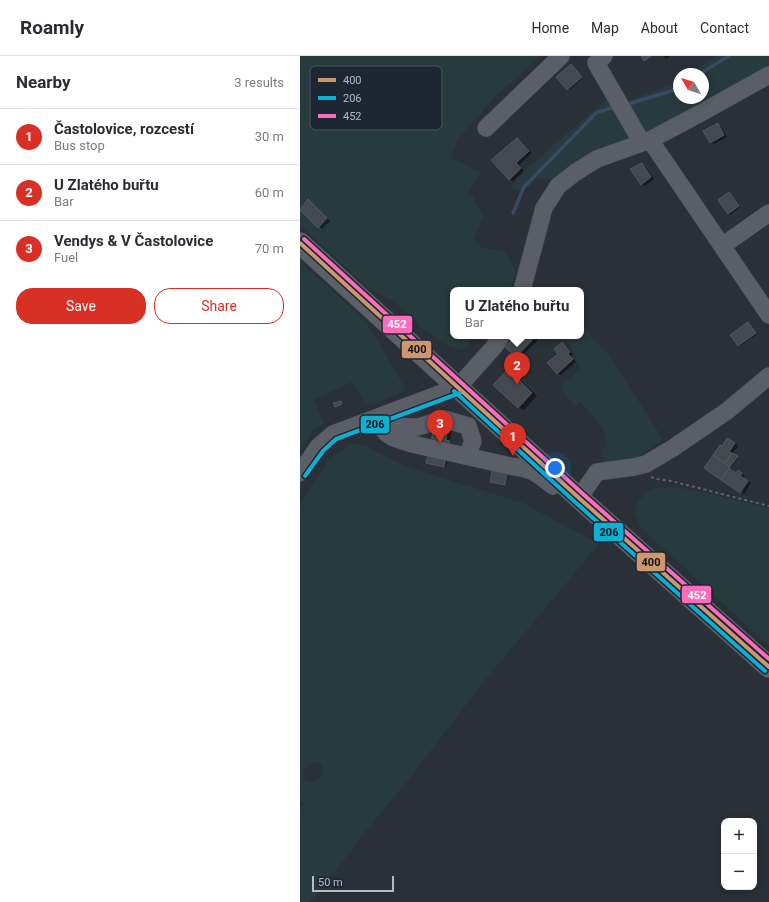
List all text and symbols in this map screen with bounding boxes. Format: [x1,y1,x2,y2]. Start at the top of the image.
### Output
text: Roamly [20,16,84,39]
text: Home [531,20,569,36]
text: Map [591,20,619,36]
text: About [641,20,678,36]
text: Contact [700,20,749,36]
legend [310,66,442,130]
north arrow [673,68,709,104]
text: Nearby [16,72,71,92]
text: 400 [343,74,362,87]
text: 3 results [234,75,284,90]
text: 206 [343,92,362,105]
text: 452 [343,110,362,123]
text: Častolovice, rozcestí [54,120,194,138]
text: 1 [25,129,33,144]
text: 30 m [255,129,284,144]
text: Bus stop [54,138,105,153]
text: U Zlatého buřtu [54,176,159,194]
text: 2 [25,185,33,200]
text: 60 m [255,185,284,200]
text: Bar [54,194,74,209]
text: Vendys & V Častolovice [54,232,213,250]
text: 3 [25,241,33,256]
text: 70 m [255,241,284,256]
text: Fuel [54,250,78,265]
popup [450,287,584,339]
button: Save [16,288,146,324]
button: Share [154,288,284,324]
text: U Zlatého buřtu [465,297,569,315]
line badge: 452 [382,315,413,334]
text: Bar [465,315,484,330]
text: 452 [388,318,406,331]
line badge: 400 [401,340,432,359]
text: 400 [408,343,426,356]
pin: 2 [504,352,530,385]
pin: 3 [427,410,453,443]
line badge: 206 [360,415,390,434]
text: 206 [366,418,384,431]
pin: 1 [500,423,526,456]
your location [545,458,565,478]
line badge: 206 [593,522,624,542]
text: 206 [600,526,618,539]
line badge: 400 [636,552,666,572]
text: 400 [642,556,660,569]
line badge: 452 [681,585,712,604]
text: 452 [688,589,706,602]
map controls [721,818,757,890]
button: + [721,818,757,854]
button: − [721,854,757,890]
scale bar [312,874,394,893]
text: 50 m [318,876,343,889]

